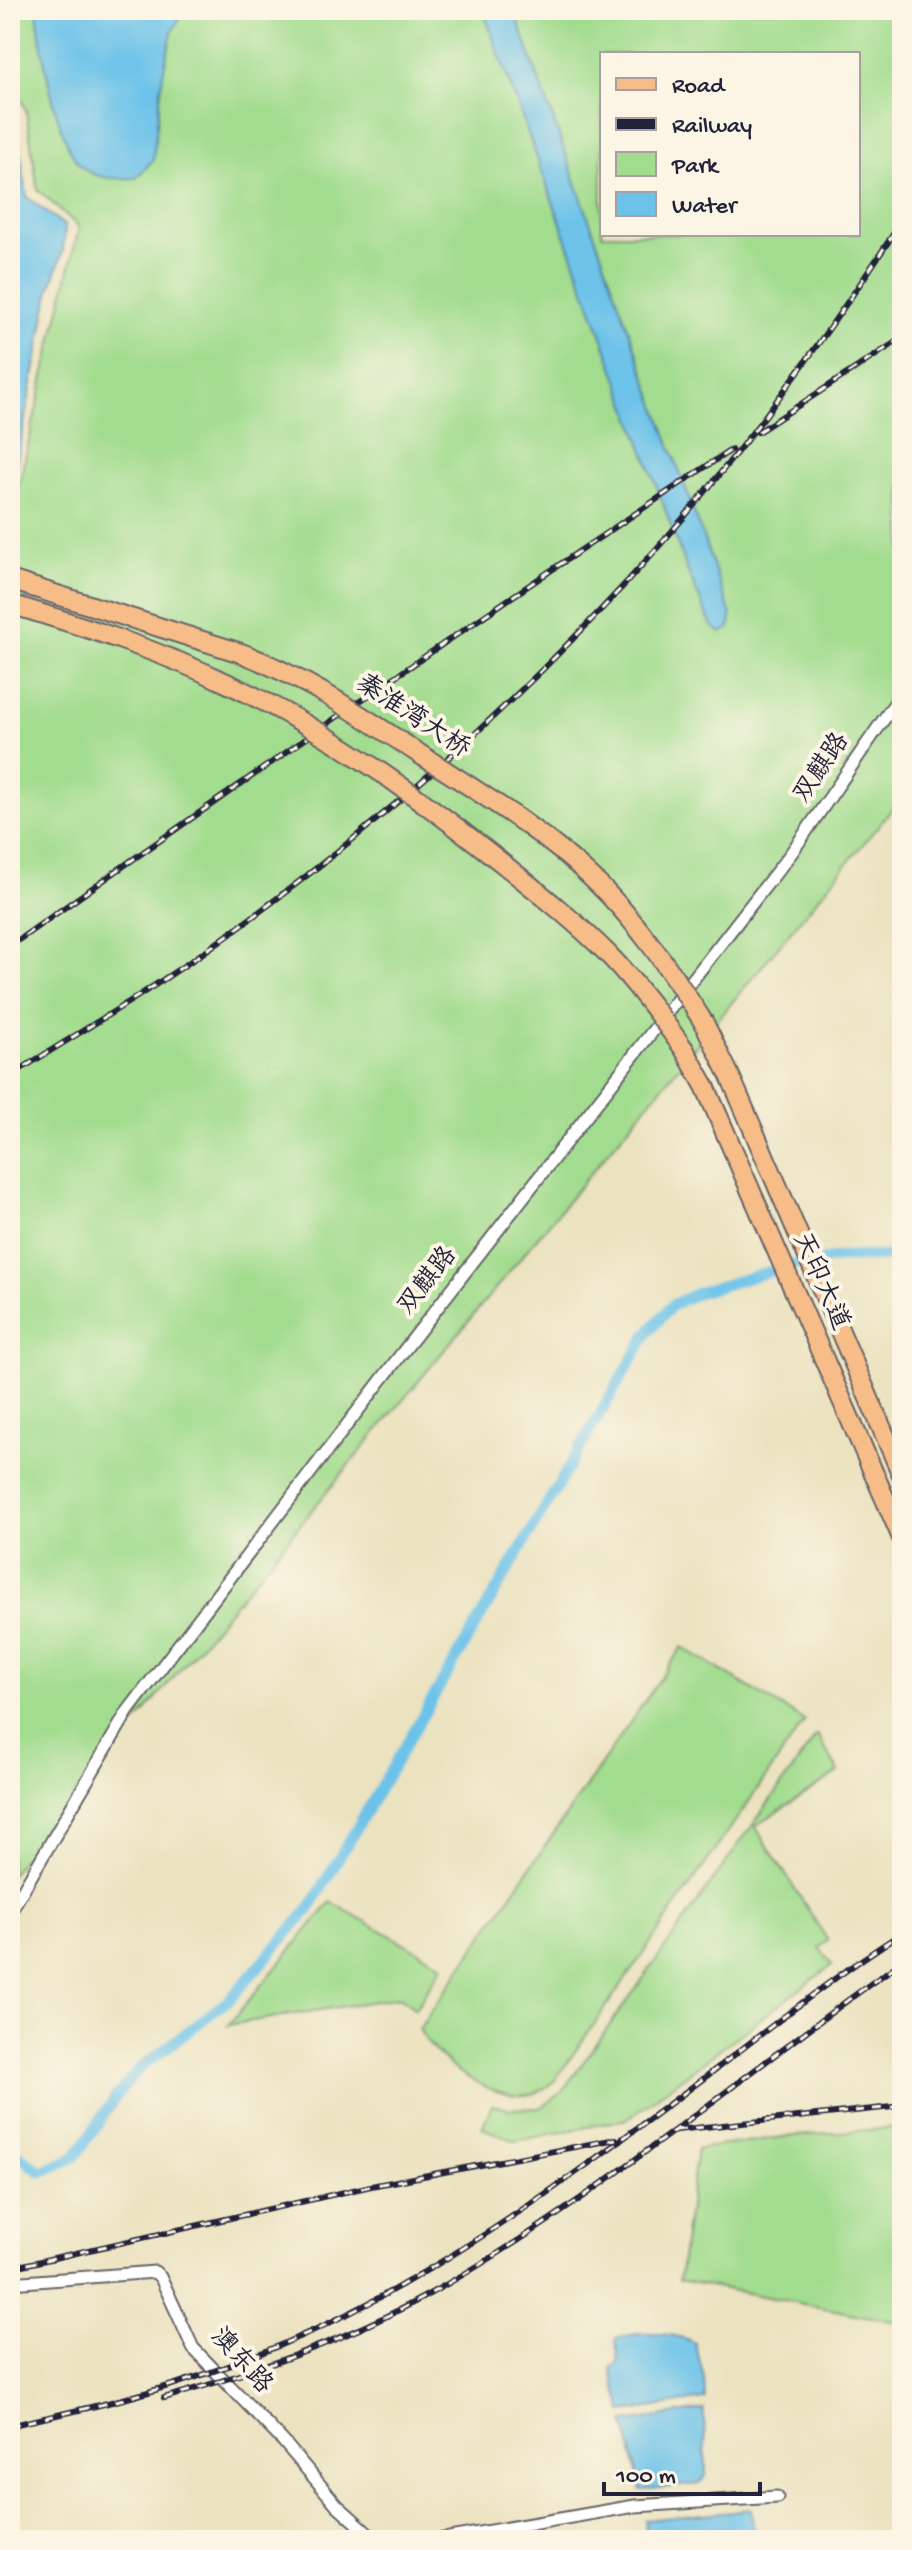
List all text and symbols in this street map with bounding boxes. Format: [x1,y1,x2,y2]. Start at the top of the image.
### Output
legend [600,52,860,236]
text: Road [672,73,726,102]
text: Railway [672,113,752,142]
text: Park [671,153,720,182]
text: Water [672,193,739,222]
street label: 秦淮湾大桥 [349,668,476,766]
street label: 双麒路 [787,727,858,810]
street label: 天印大道 [784,1227,856,1336]
street label: 双麒路 [391,1240,465,1322]
street label: 澳东路 [202,2321,279,2401]
scale bar [604,2446,760,2496]
text: 100 m [615,2463,676,2492]

